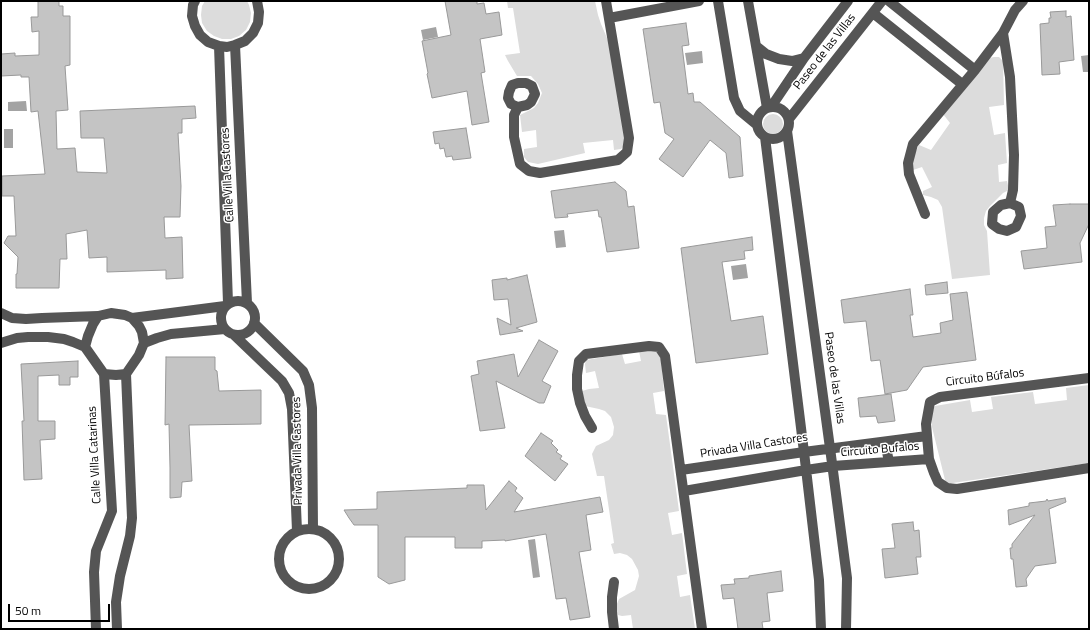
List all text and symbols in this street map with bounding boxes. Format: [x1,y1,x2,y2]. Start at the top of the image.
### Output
street label: Paseo de las Villas [791,11,859,93]
street label: Calle Villa Castores [218,127,238,223]
street label: Paseo de las Villas [820,331,848,425]
street label: Circuito Búfalos [945,366,1025,390]
street label: Privada Villa Castores [290,397,306,505]
street label: Calle Villa Catarinas [85,406,105,504]
street label: Privada Villa Castores [699,430,809,462]
street label: Circuito Bufalos [840,439,920,461]
scale bar [10,596,112,622]
text: 50 m [15,601,41,620]

